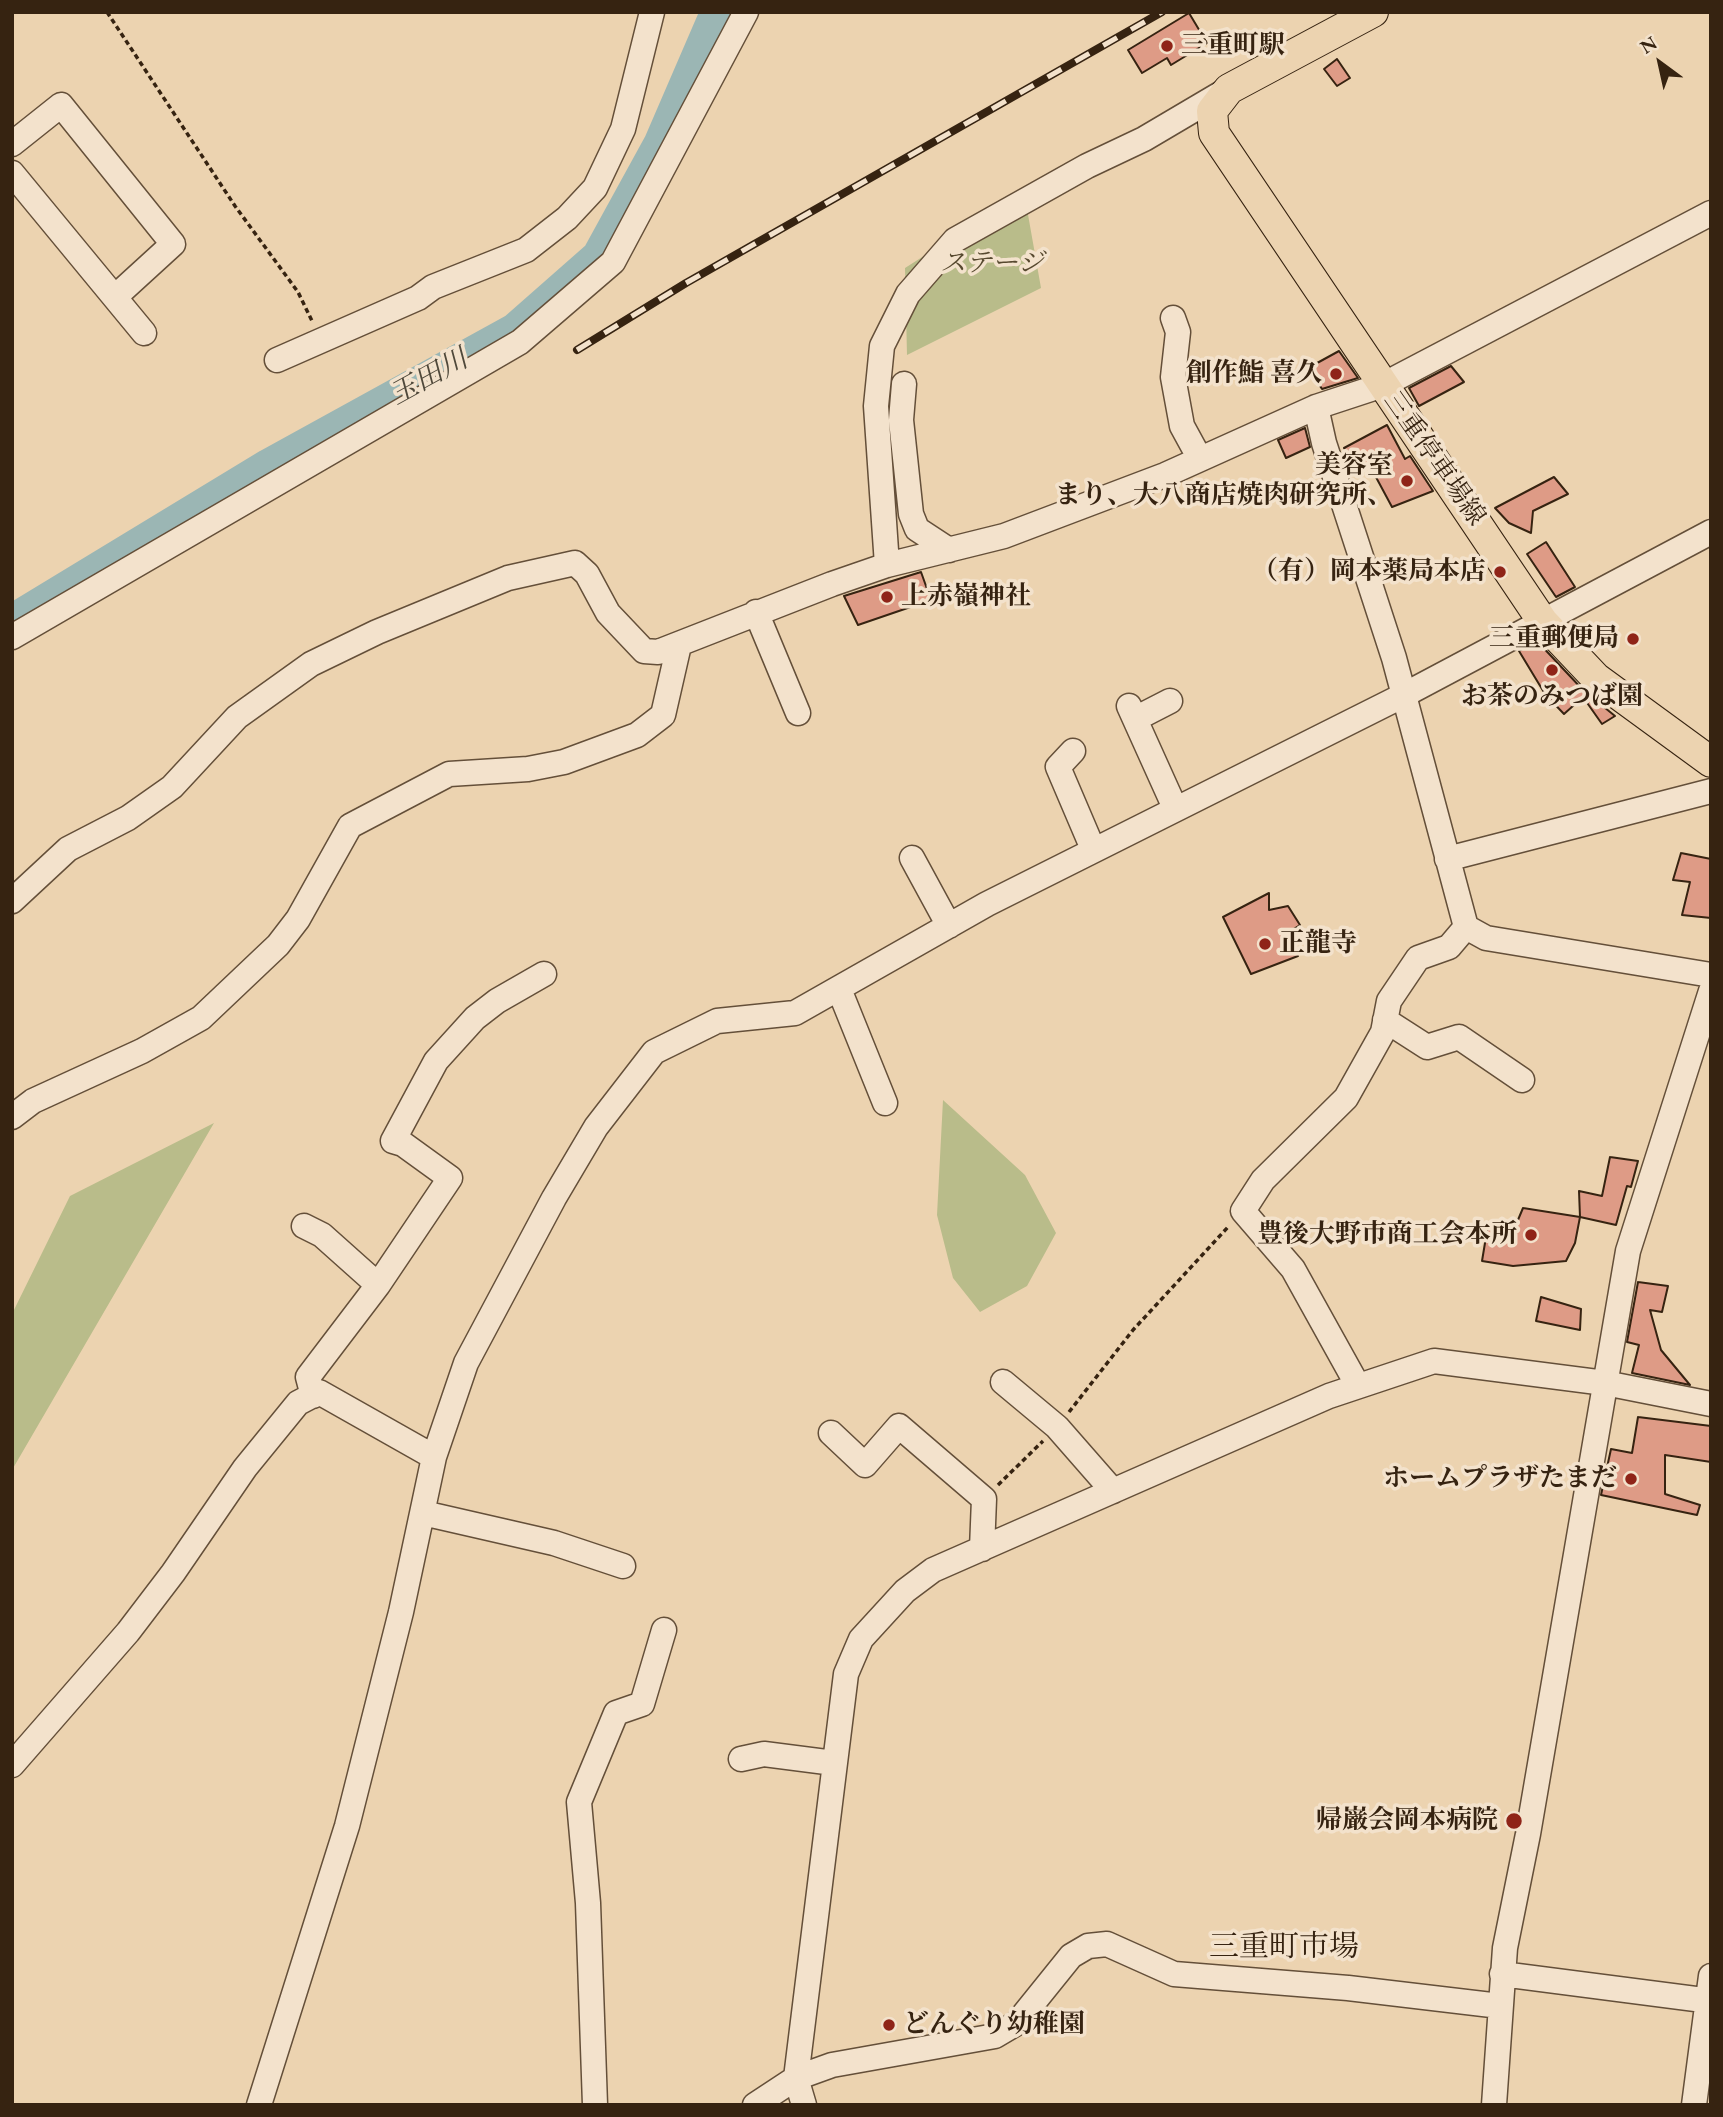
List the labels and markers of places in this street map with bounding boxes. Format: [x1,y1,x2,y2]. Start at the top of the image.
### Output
place label: 三重町駅 [1181,30,1285,62]
marker: 三重町駅 [1159,38,1175,54]
place label: 創作鮨 喜久 [1186,358,1322,390]
marker: 創作鮨 喜久 [1328,366,1344,382]
place label: 美容室 まり、大八商店焼肉研究所、 [1055,450,1393,512]
marker: 美容室 まり、大八商店焼肉研究所、 [1399,473,1415,489]
place label: （有）岡本薬局本店 [1252,556,1486,588]
marker: （有）岡本薬局本店 [1492,564,1508,580]
place label: 上赤嶺神社 [901,581,1031,613]
marker: 上赤嶺神社 [879,589,895,605]
place label: 三重郵便局 [1489,623,1619,655]
marker: 三重郵便局 [1625,631,1641,647]
marker: お茶のみつば園 [1544,662,1560,678]
place label: お茶のみつば園 [1461,681,1643,713]
place label: 正龍寺 [1279,928,1357,960]
marker: 正龍寺 [1257,936,1273,952]
place label: 豊後大野市商工会本所 [1257,1219,1517,1251]
marker: 豊後大野市商工会本所 [1523,1227,1539,1243]
place label: ホームプラザたまだ [1383,1463,1617,1495]
marker: ホームプラザたまだ [1623,1471,1639,1487]
place label: 帰巌会岡本病院 [1316,1805,1498,1837]
marker: 帰巌会岡本病院 [1504,1811,1524,1831]
place label: どんぐり幼稚園 [903,2009,1085,2041]
marker: どんぐり幼稚園 [881,2017,897,2033]

